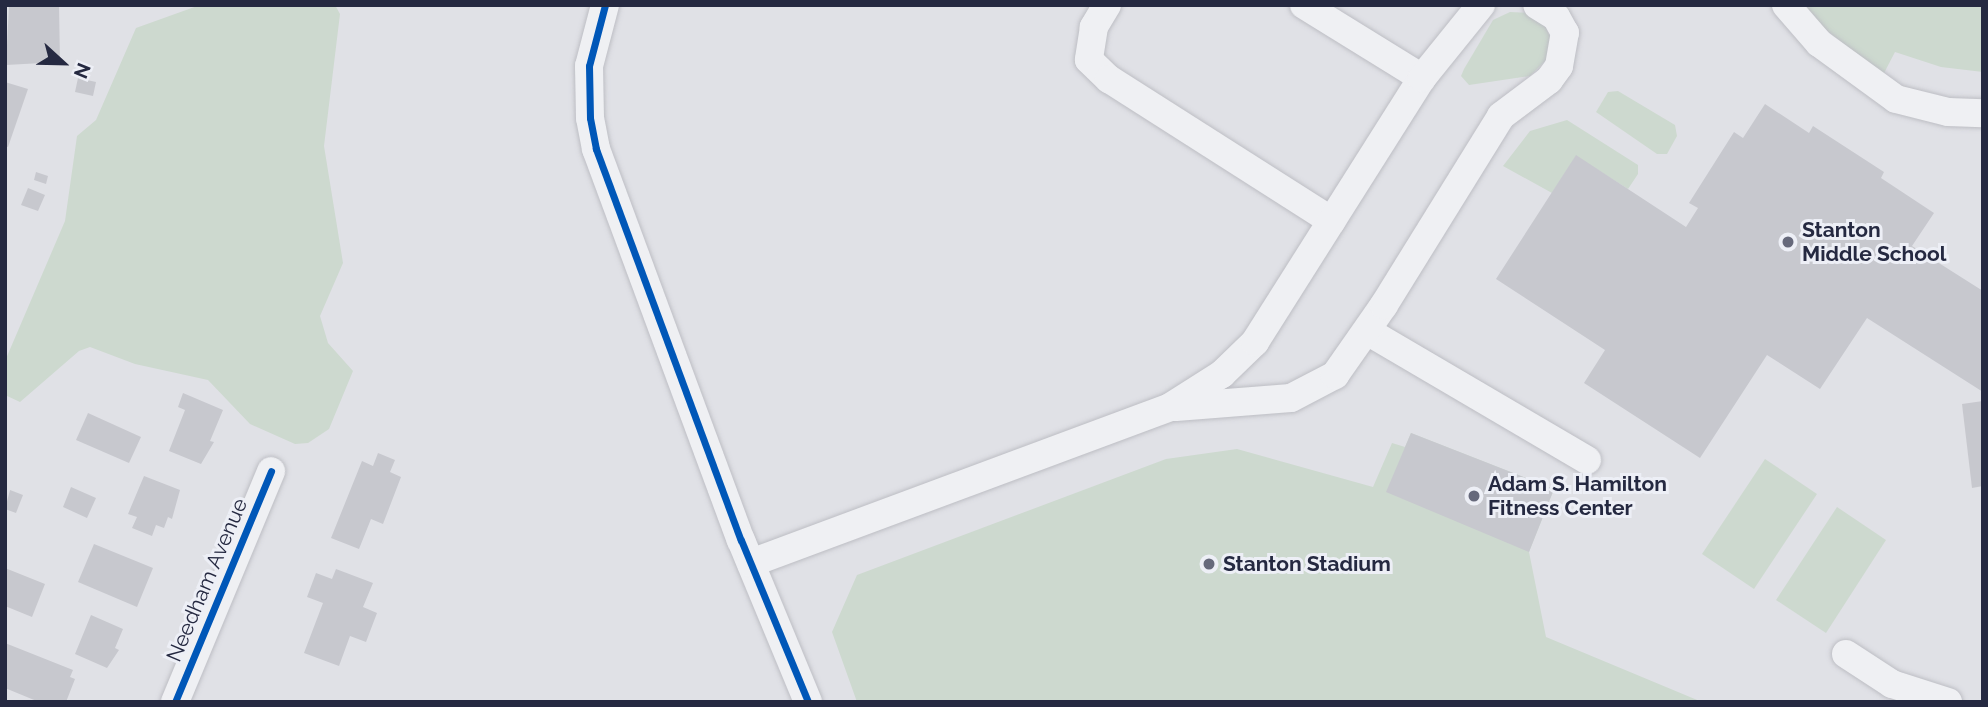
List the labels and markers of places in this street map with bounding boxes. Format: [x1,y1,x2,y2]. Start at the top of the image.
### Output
place label: Stanton Middle School [1802,217,1946,267]
marker: Stanton Middle School [1780,234,1796,250]
place label: Adam S. Hamilton Fitness Center [1488,471,1667,521]
marker: Adam S. Hamilton Fitness Center [1466,488,1482,504]
place label: Stanton Stadium [1223,551,1391,577]
marker: Stanton Stadium [1201,556,1217,572]

